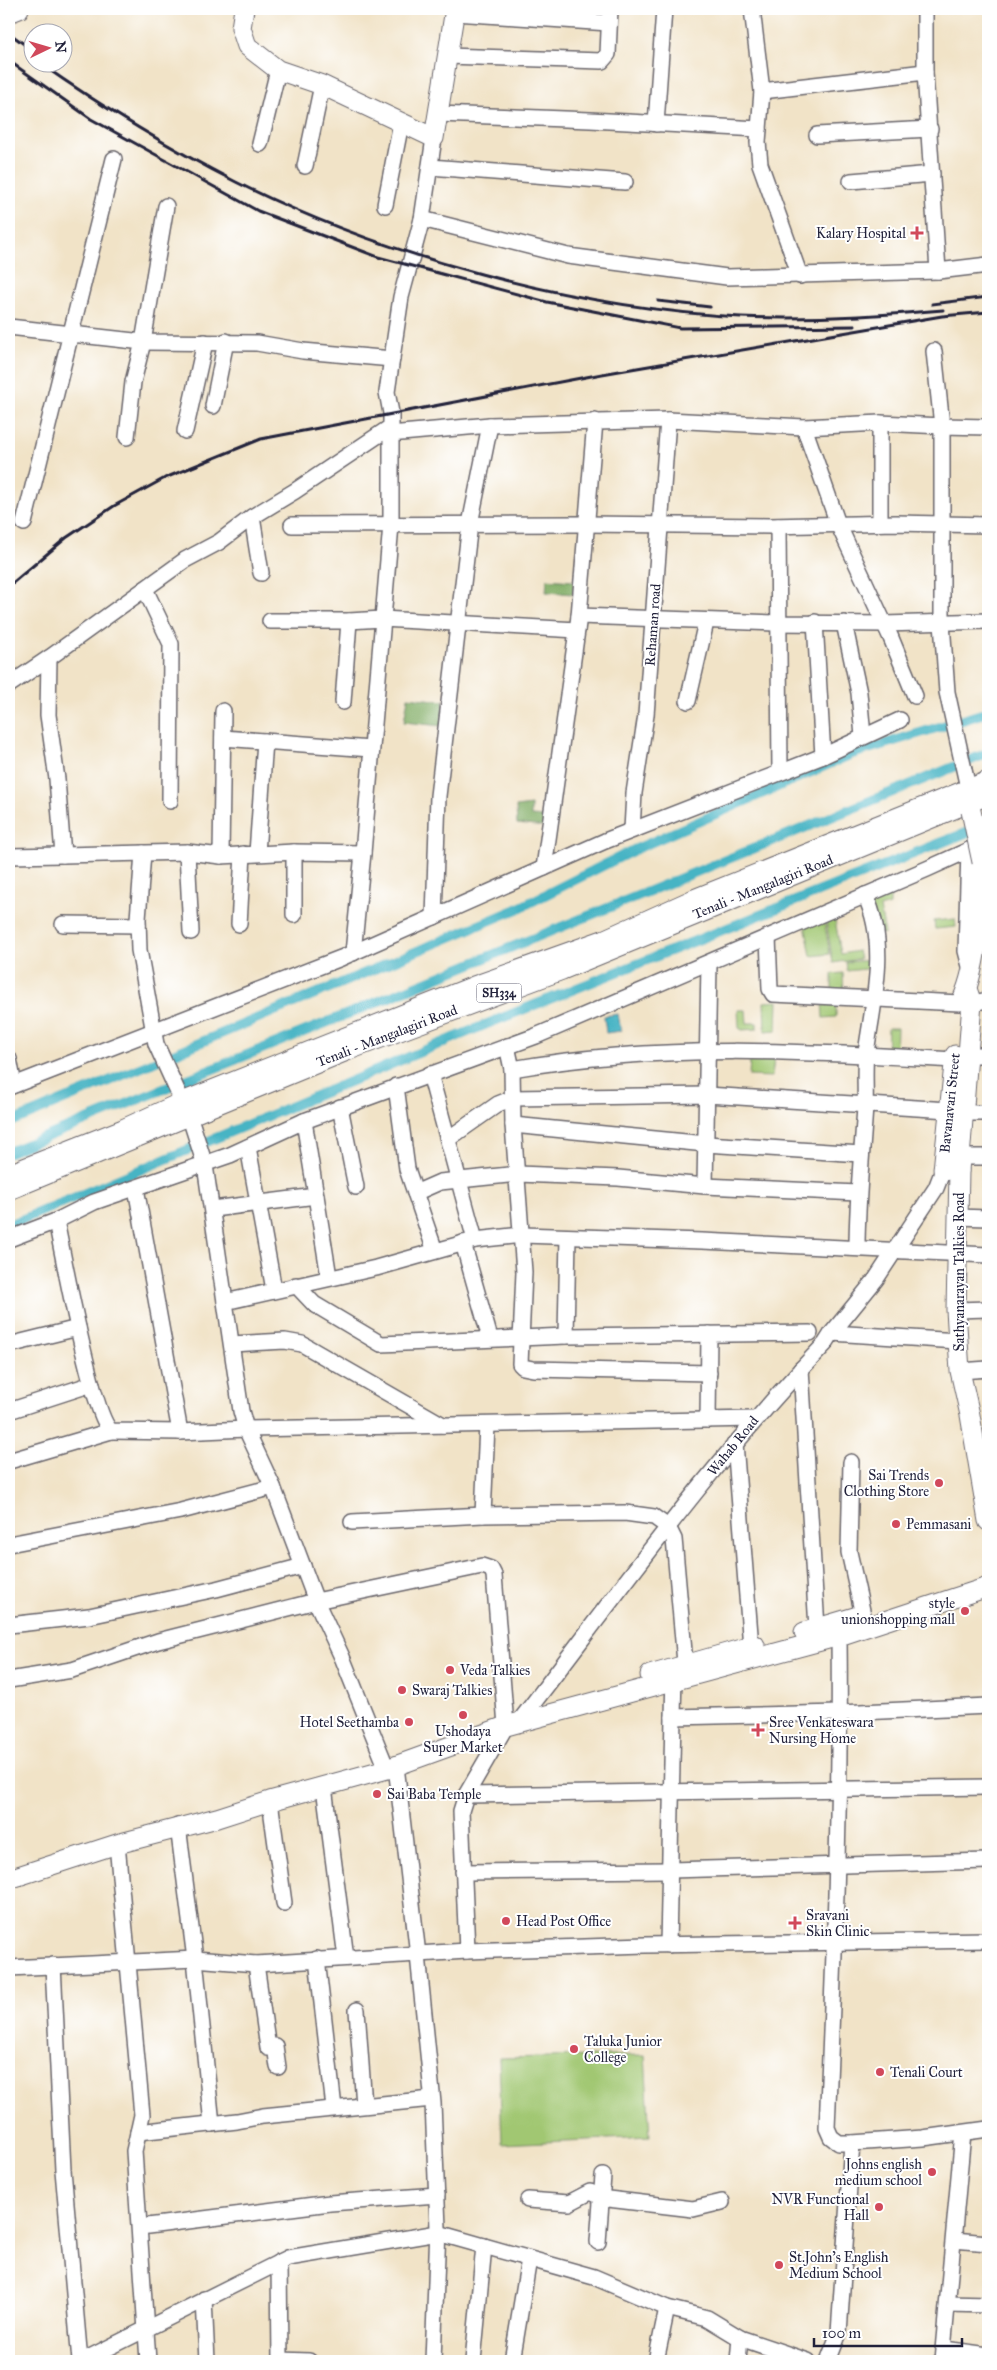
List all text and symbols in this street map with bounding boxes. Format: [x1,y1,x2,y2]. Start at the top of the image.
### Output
north arrow [22,22,72,72]
text: N [51,40,69,54]
place label: Kalary Hospital [816,225,906,242]
marker: Kalary Hospital [910,226,924,240]
street label: Rehaman road [642,583,664,667]
street label: Tenali - Mangalagiri Road [690,851,836,923]
road number: SH334 [476,984,522,1002]
street label: Tenali - Mangalagiri Road [314,1001,460,1071]
street label: Bavanavari Street [936,1052,964,1154]
street label: Sathyanarayan Talkies Road [951,1193,968,1351]
street label: Wahab Road [704,1413,762,1479]
place label: Sai Trends Clothing Store [844,1467,929,1500]
marker: Sai Trends Clothing Store [933,1477,945,1489]
place label: Pemmasani [906,1516,972,1533]
marker: Pemmasani [890,1518,902,1530]
place label: style unionshopping mall [841,1595,955,1628]
marker: style unionshopping mall [959,1605,971,1617]
place label: Veda Talkies [459,1662,530,1679]
marker: Veda Talkies [444,1664,456,1676]
place label: Swaraj Talkies [412,1682,492,1699]
marker: Swaraj Talkies [396,1684,408,1696]
marker: Ushodaya Super Market [457,1709,469,1721]
place label: Hotel Seethamba [300,1714,399,1731]
place label: Sree Venkateswara Nursing Home [769,1714,874,1747]
marker: Hotel Seethamba [403,1716,415,1728]
place label: Ushodaya Super Market [423,1723,503,1756]
marker: Sree Venkateswara Nursing Home [751,1723,765,1737]
place label: Sai Baba Temple [387,1786,481,1803]
marker: Sai Baba Temple [371,1788,383,1800]
place label: Sravani Skin Clinic [806,1907,870,1940]
place label: Head Post Office [516,1913,611,1930]
marker: Head Post Office [500,1915,512,1927]
marker: Sravani Skin Clinic [788,1916,802,1930]
place label: Taluka Junior College [584,2033,663,2066]
marker: Taluka Junior College [568,2043,580,2055]
place label: Tenali Court [890,2064,963,2081]
marker: Tenali Court [874,2066,886,2078]
place label: Johns english medium school [835,2156,922,2189]
marker: Johns english medium school [926,2166,938,2178]
place label: NVR Functional Hall [771,2191,869,2224]
marker: NVR Functional Hall [873,2201,885,2213]
place label: St.John's English Medium School [789,2249,889,2282]
marker: St.John's English Medium School [773,2259,785,2271]
scale bar [814,2315,962,2347]
text: 100 m [822,2324,862,2342]

